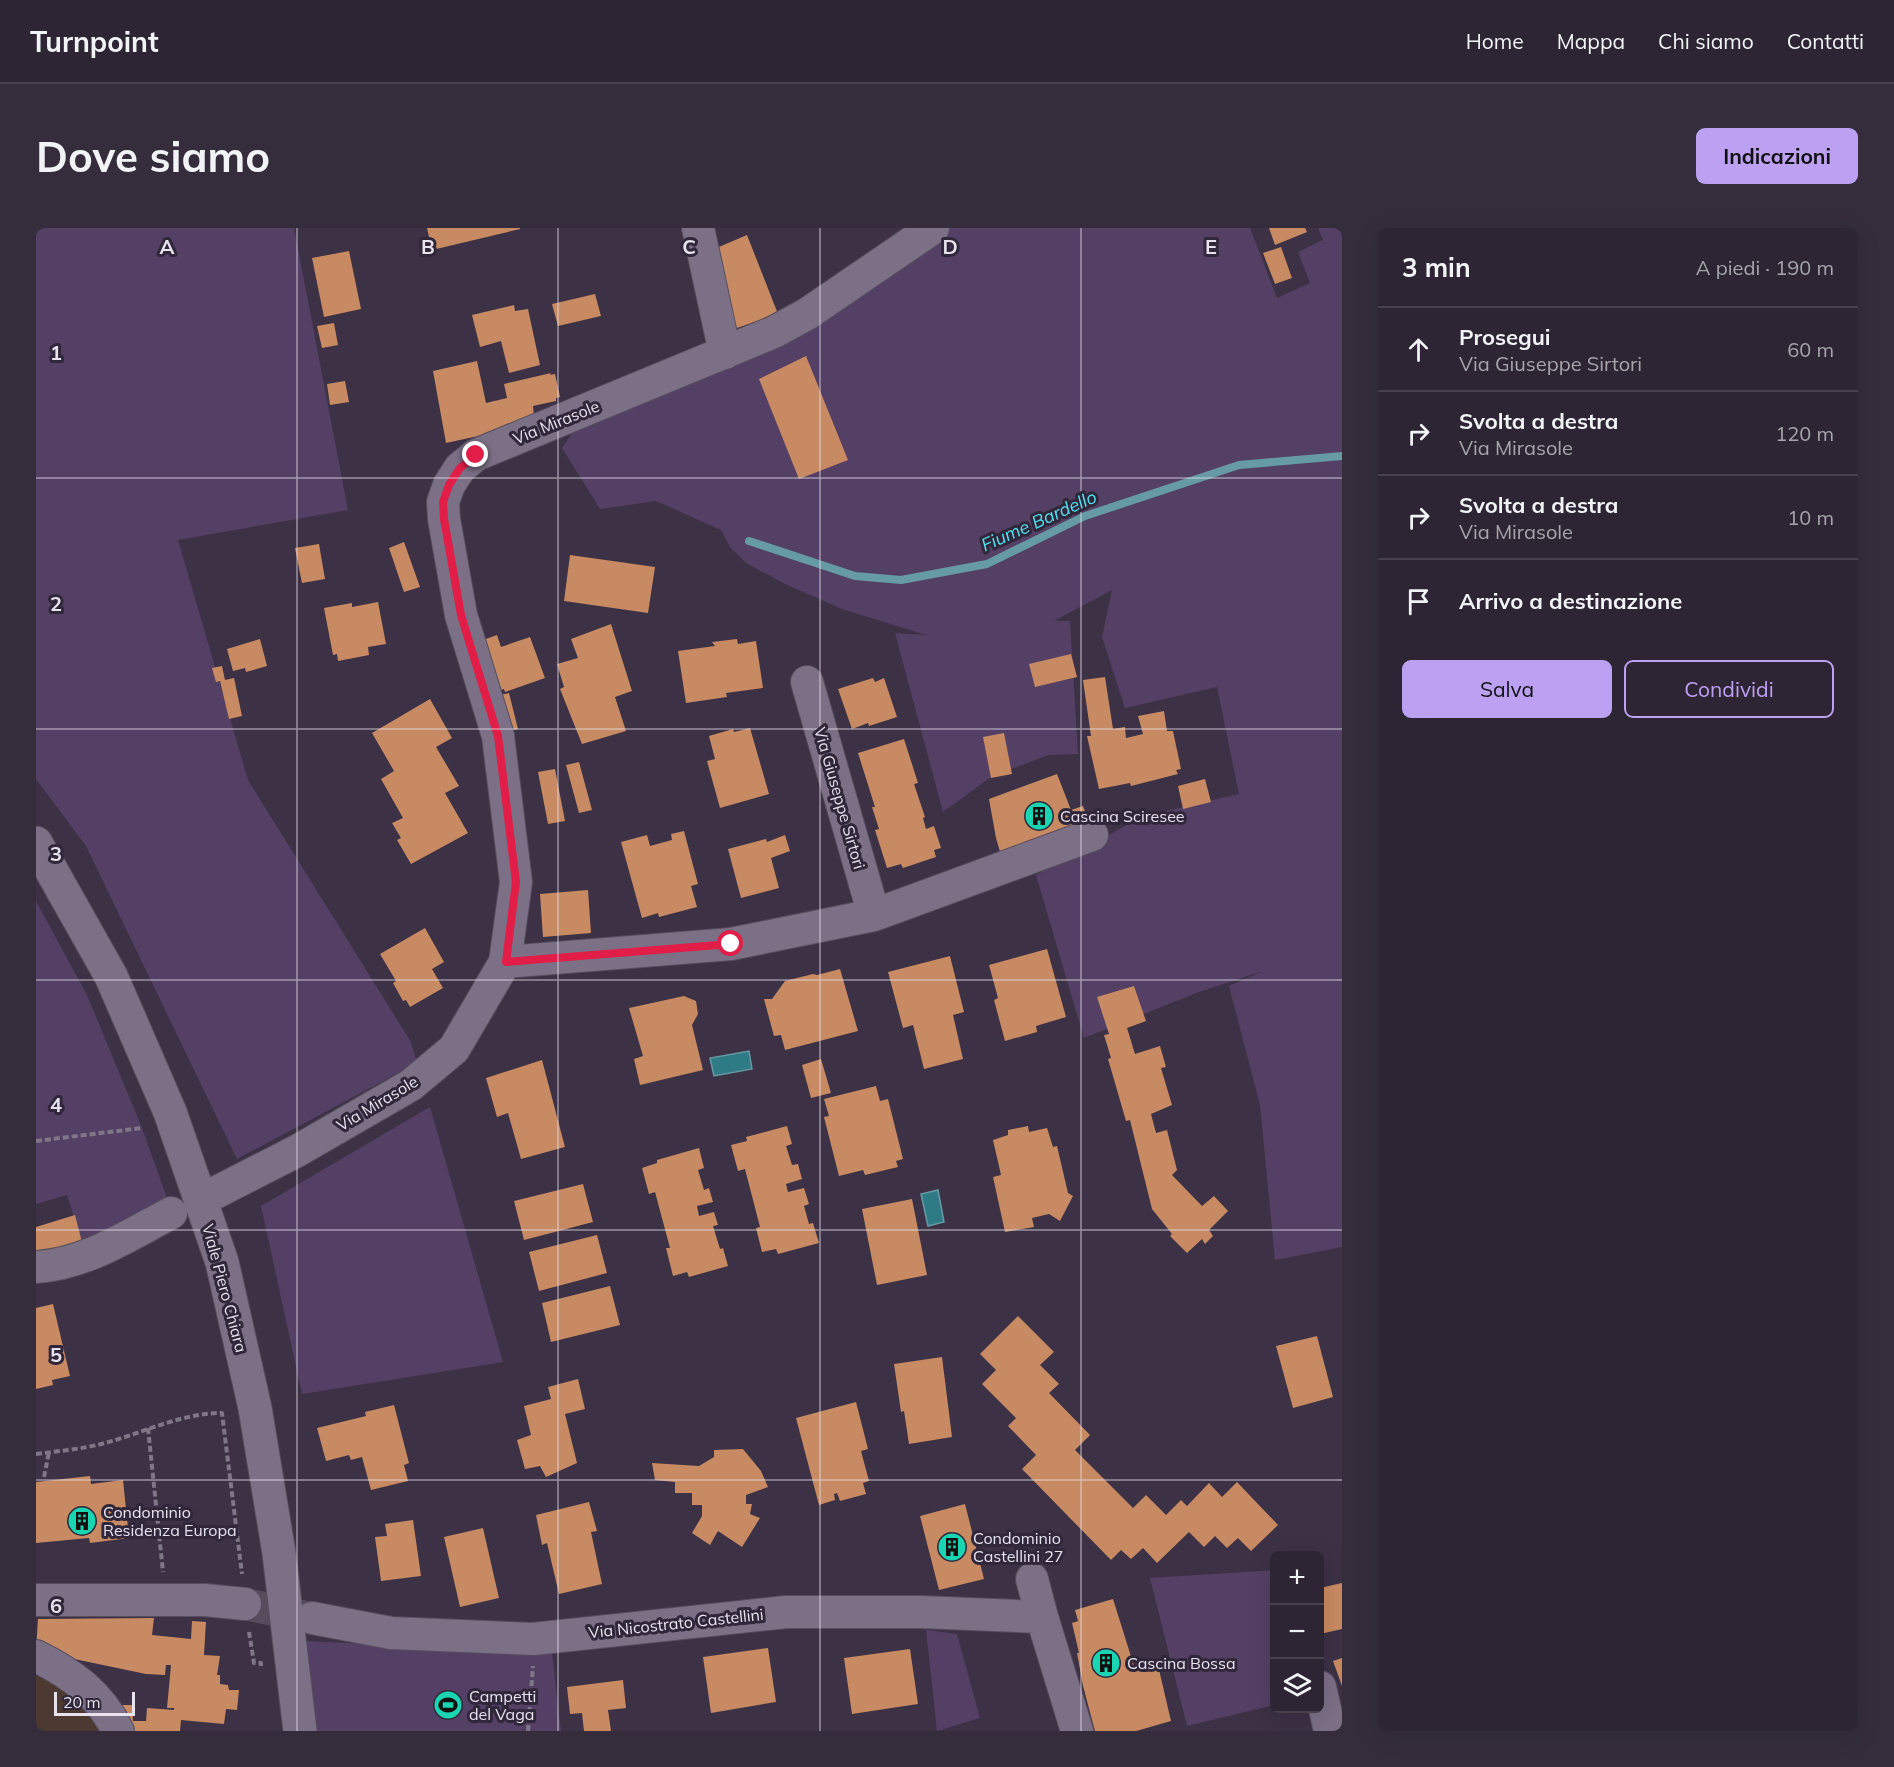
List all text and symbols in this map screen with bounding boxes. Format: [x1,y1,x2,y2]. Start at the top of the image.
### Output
text: Turnpoint [30,24,159,59]
text: Home [1466,28,1524,54]
text: Mappa [1557,28,1625,54]
text: Chi siamo [1658,28,1754,54]
text: Contatti [1787,28,1864,54]
button: Indicazioni [1696,128,1858,184]
text: Dove siamo [36,130,270,183]
text: A [160,234,175,259]
text: B [421,234,435,259]
text: C [682,234,696,259]
text: D [942,234,958,259]
text: E [1205,234,1217,259]
text: 3 min [1402,251,1471,284]
text: A piedi · 190 m [1696,255,1834,280]
text: Prosegui [1459,323,1551,351]
icon: ahead [1402,333,1435,366]
text: 60 m [1787,337,1834,362]
text: 1 [50,340,62,365]
text: Via Giuseppe Sirtori [1459,351,1642,376]
street label: Via Mirasole [510,396,602,448]
text: Svolta a destra [1459,407,1618,435]
icon: right [1402,417,1435,450]
text: 120 m [1775,421,1834,446]
text: Via Mirasole [1459,435,1573,460]
route end [462,441,488,467]
water label: Fiume Bardello [977,485,1100,556]
text: Svolta a destra [1459,491,1618,519]
icon: right [1402,501,1435,534]
text: 10 m [1787,505,1834,530]
text: Via Mirasole [1459,519,1573,544]
icon: arrive [1402,585,1435,618]
text: Arrivo a destinazione [1459,587,1682,615]
text: 2 [50,591,62,616]
button: Salva [1402,660,1612,718]
button: Condividi [1624,660,1834,718]
street label: Via Giuseppe Sirtori [810,725,870,871]
building icon: Cascina Sciresee [1023,800,1055,832]
place label: Cascina Sciresee [1060,806,1185,826]
text: 3 [50,841,62,866]
route start [717,930,743,956]
street label: Via Mirasole [333,1071,421,1135]
text: 4 [50,1092,62,1117]
street label: Viale Piero Chiara [198,1222,252,1354]
text: 5 [50,1342,62,1367]
place label: Condominio Residenza Europa [103,1502,237,1540]
building icon: Condominio Residenza Europa [66,1505,98,1537]
place label: Condominio Castellini 27 [973,1528,1063,1566]
building icon: Condominio Castellini 27 [936,1531,968,1563]
map controls [1270,1551,1324,1713]
button: + [1270,1551,1324,1605]
text: 6 [50,1593,62,1618]
street label: Via Nicostrato Castellini [587,1604,765,1642]
button: − [1270,1605,1324,1659]
building icon: Cascina Bossa [1090,1647,1122,1679]
place label: Cascina Bossa [1127,1653,1236,1673]
button: layers [1270,1659,1324,1713]
place label: Campetti del Vaga [469,1686,536,1724]
scale bar [54,1689,135,1716]
sports icon: Campetti del Vaga [432,1689,464,1721]
text: 20 m [63,1692,100,1712]

